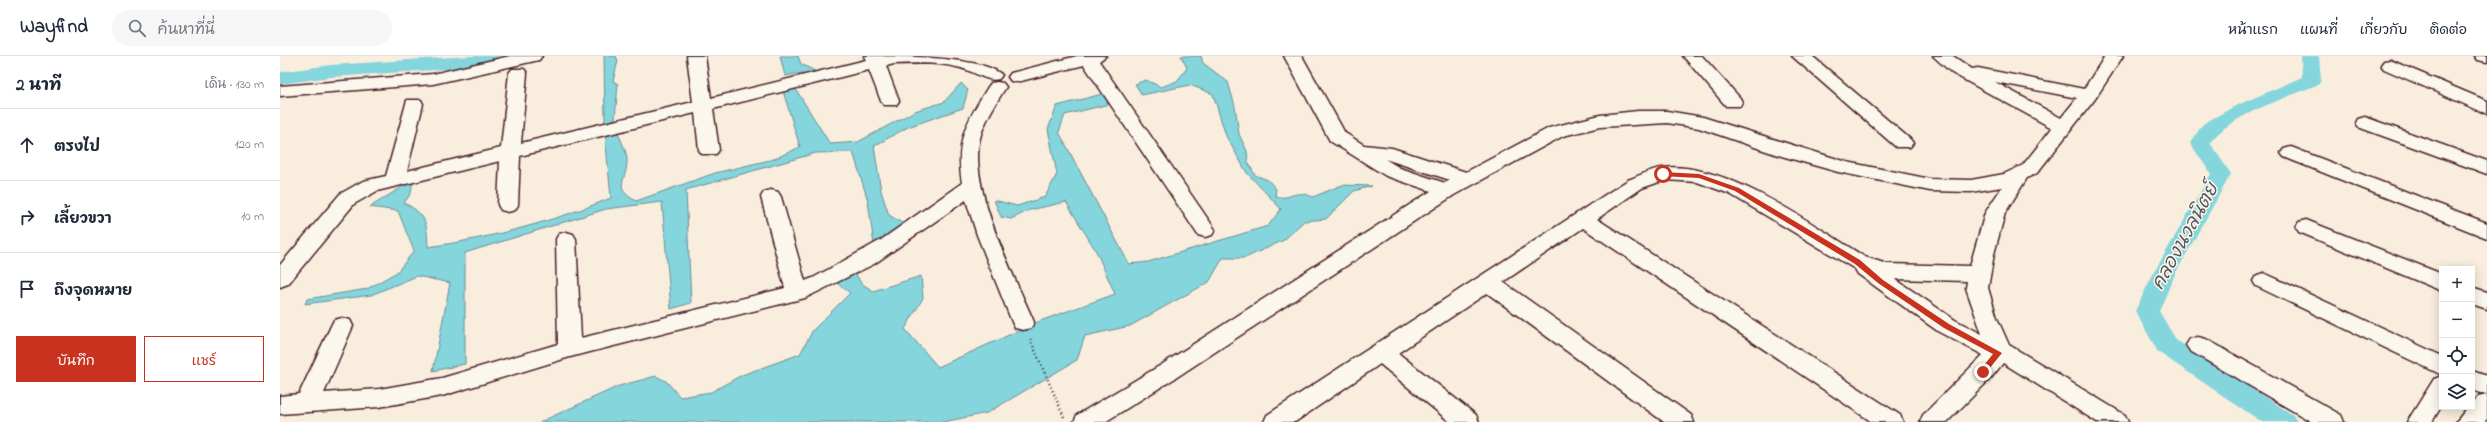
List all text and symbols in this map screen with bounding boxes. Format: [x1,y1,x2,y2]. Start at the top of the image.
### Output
search box [112,10,392,46]
text: Wayfind [20,14,88,41]
icon: search [126,17,148,39]
text: ค้นหาที่นี่ [158,19,215,41]
text: หน้าแรก [2228,20,2278,41]
text: แผนที่ [2300,20,2338,41]
text: เกี่ยวกับ [2360,20,2407,41]
text: ติดต่อ [2429,20,2467,41]
text: 2 นาที [16,73,61,98]
text: เดิน · 130 m [205,75,264,94]
icon: ahead [16,134,38,156]
text: 120 m [234,135,264,154]
text: ตรงไป [54,136,100,158]
route start [1654,165,1672,183]
water label: คลองนวลนิตย์ [2145,175,2228,295]
icon: right [16,206,38,228]
text: 10 m [241,207,264,226]
text: เลี้ยวขวา [54,208,112,230]
map controls [2439,266,2475,410]
button: + [2439,266,2475,302]
icon: arrive [16,278,38,300]
text: ถึงจุดหมาย [54,280,132,302]
button: − [2439,302,2475,338]
button: บันทึก [16,336,136,382]
button: แชร์ [144,336,264,382]
button: locate [2439,338,2475,374]
route end [1974,363,1992,381]
button: layers [2439,374,2475,410]

